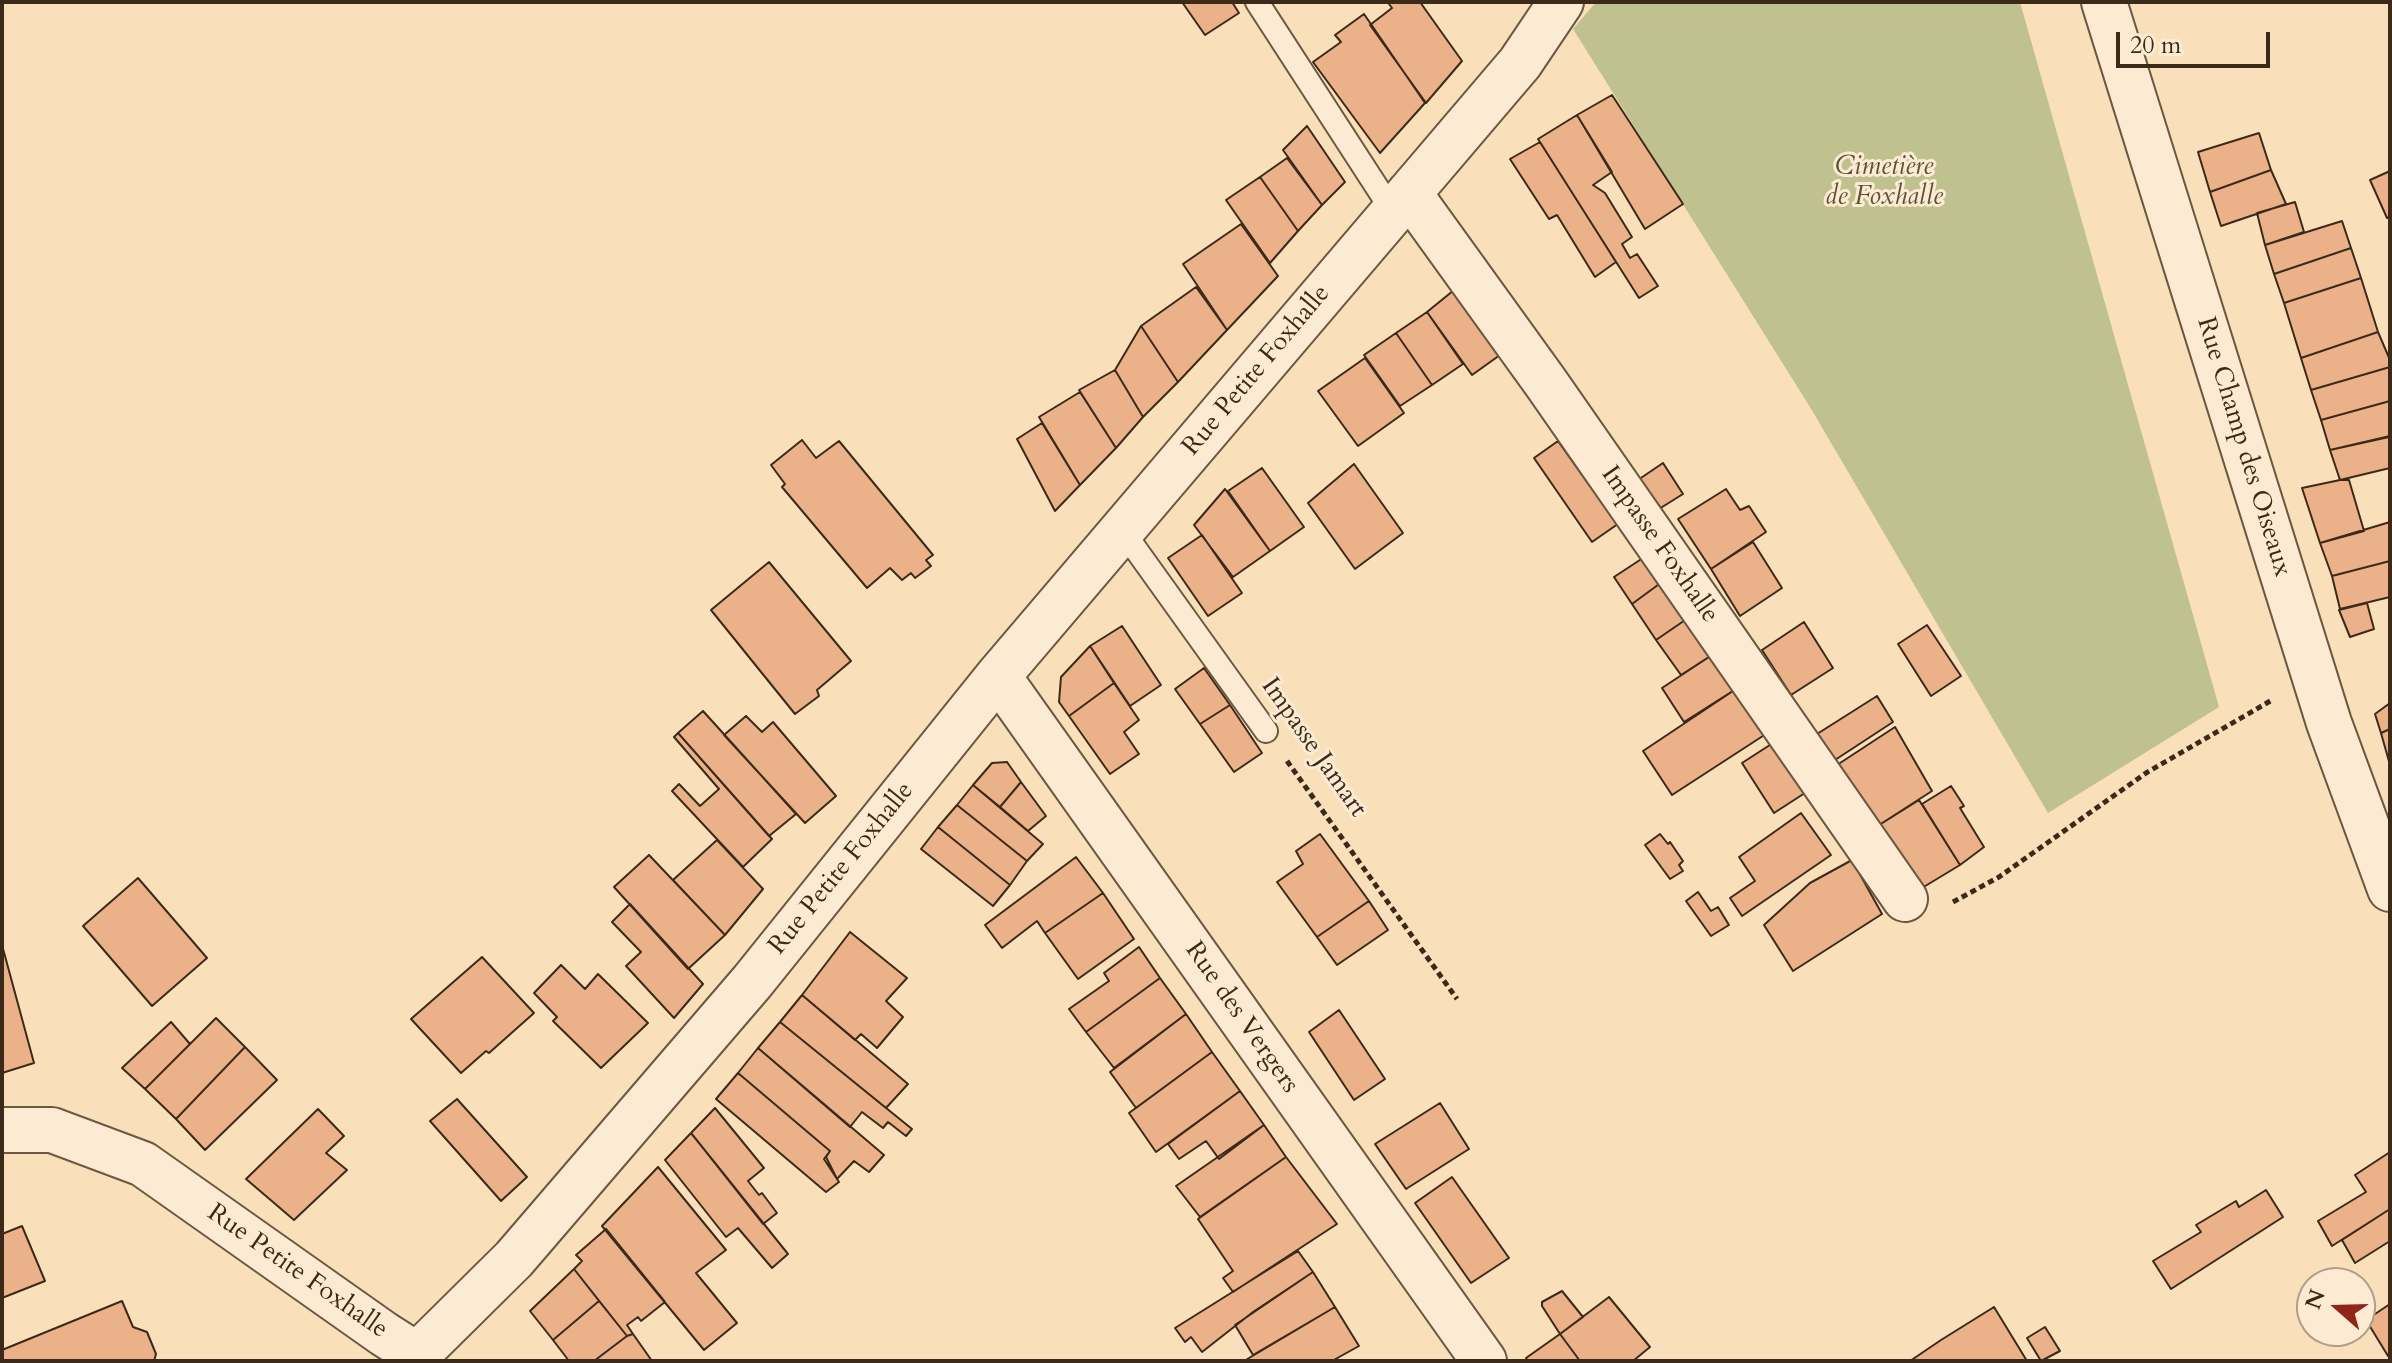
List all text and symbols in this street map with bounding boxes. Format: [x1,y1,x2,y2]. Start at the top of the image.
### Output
scale bar [2120,16,2274,66]
text: 20 m [2130,29,2181,62]
park label: Cimetière de Foxhalle [1825,152,1943,214]
street label: Rue Petite Foxhalle [1177,279,1337,463]
street label: Rue Champ des Oiseaux [2189,314,2297,580]
street label: Impasse Foxhalle [1593,461,1725,629]
street label: Impasse Jamart [1253,672,1373,824]
street label: Rue Petite Foxhalle [763,776,921,962]
street label: Rue des Vergers [1177,936,1305,1100]
street label: Rue Petite Foxhalle [201,1198,393,1346]
north arrow [2296,1267,2376,1347]
text: N [2298,1285,2333,1314]

